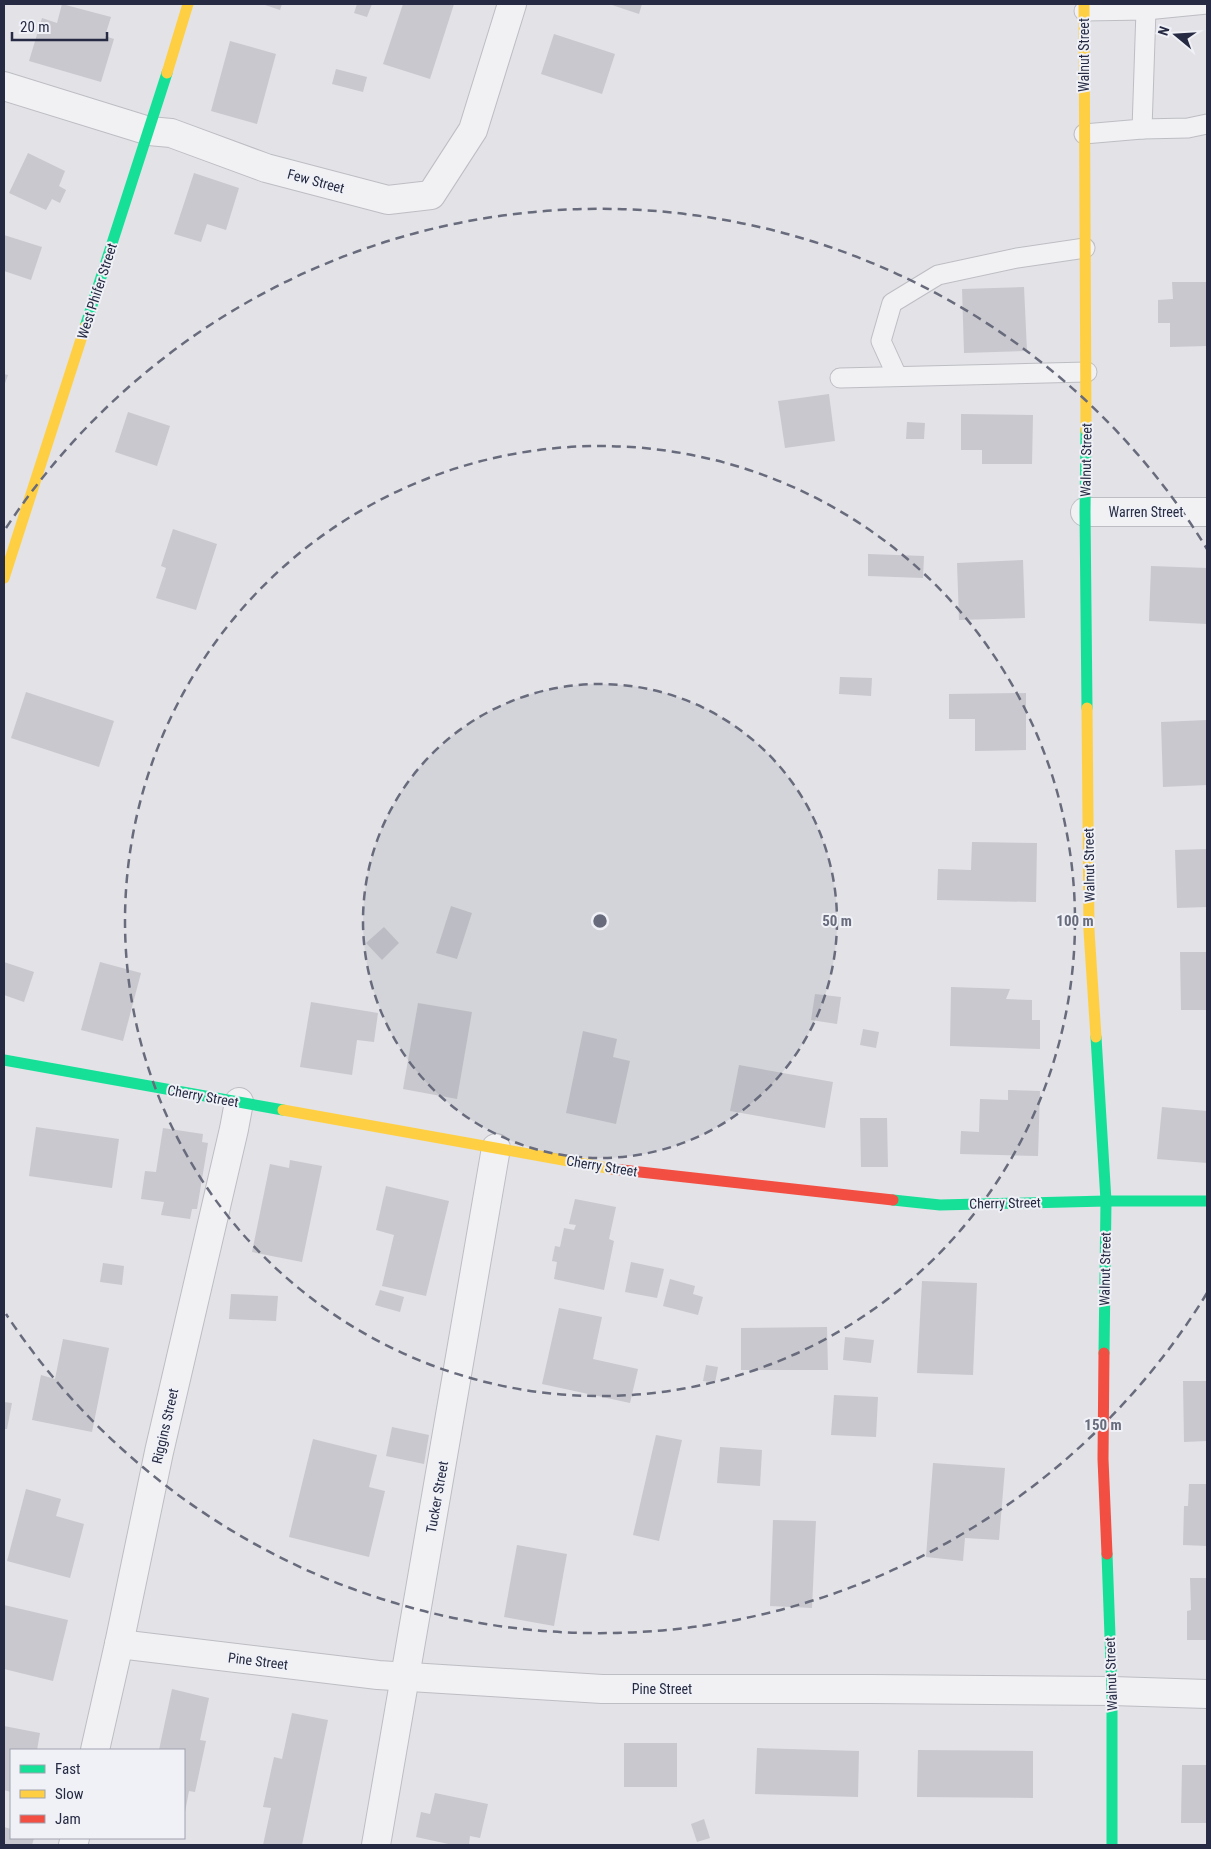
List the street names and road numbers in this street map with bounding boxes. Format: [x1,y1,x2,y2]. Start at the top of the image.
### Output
street label: Walnut Street [1076,18,1092,92]
street label: Few Street [286,166,346,196]
street label: West Phifer Street [74,241,120,341]
street label: Walnut Street [1077,423,1095,497]
street label: Warren Street [1109,504,1183,520]
street label: Walnut Street [1080,828,1098,902]
street label: Cherry Street [166,1082,240,1110]
street label: Cherry Street [565,1152,639,1180]
street label: Cherry Street [969,1194,1041,1212]
street label: Walnut Street [1096,1232,1114,1306]
street label: Riggins Street [149,1387,181,1465]
street label: Tucker Street [423,1460,451,1534]
street label: Walnut Street [1102,1637,1120,1711]
street label: Pine Street [227,1649,289,1673]
street label: Pine Street [632,1681,692,1697]

